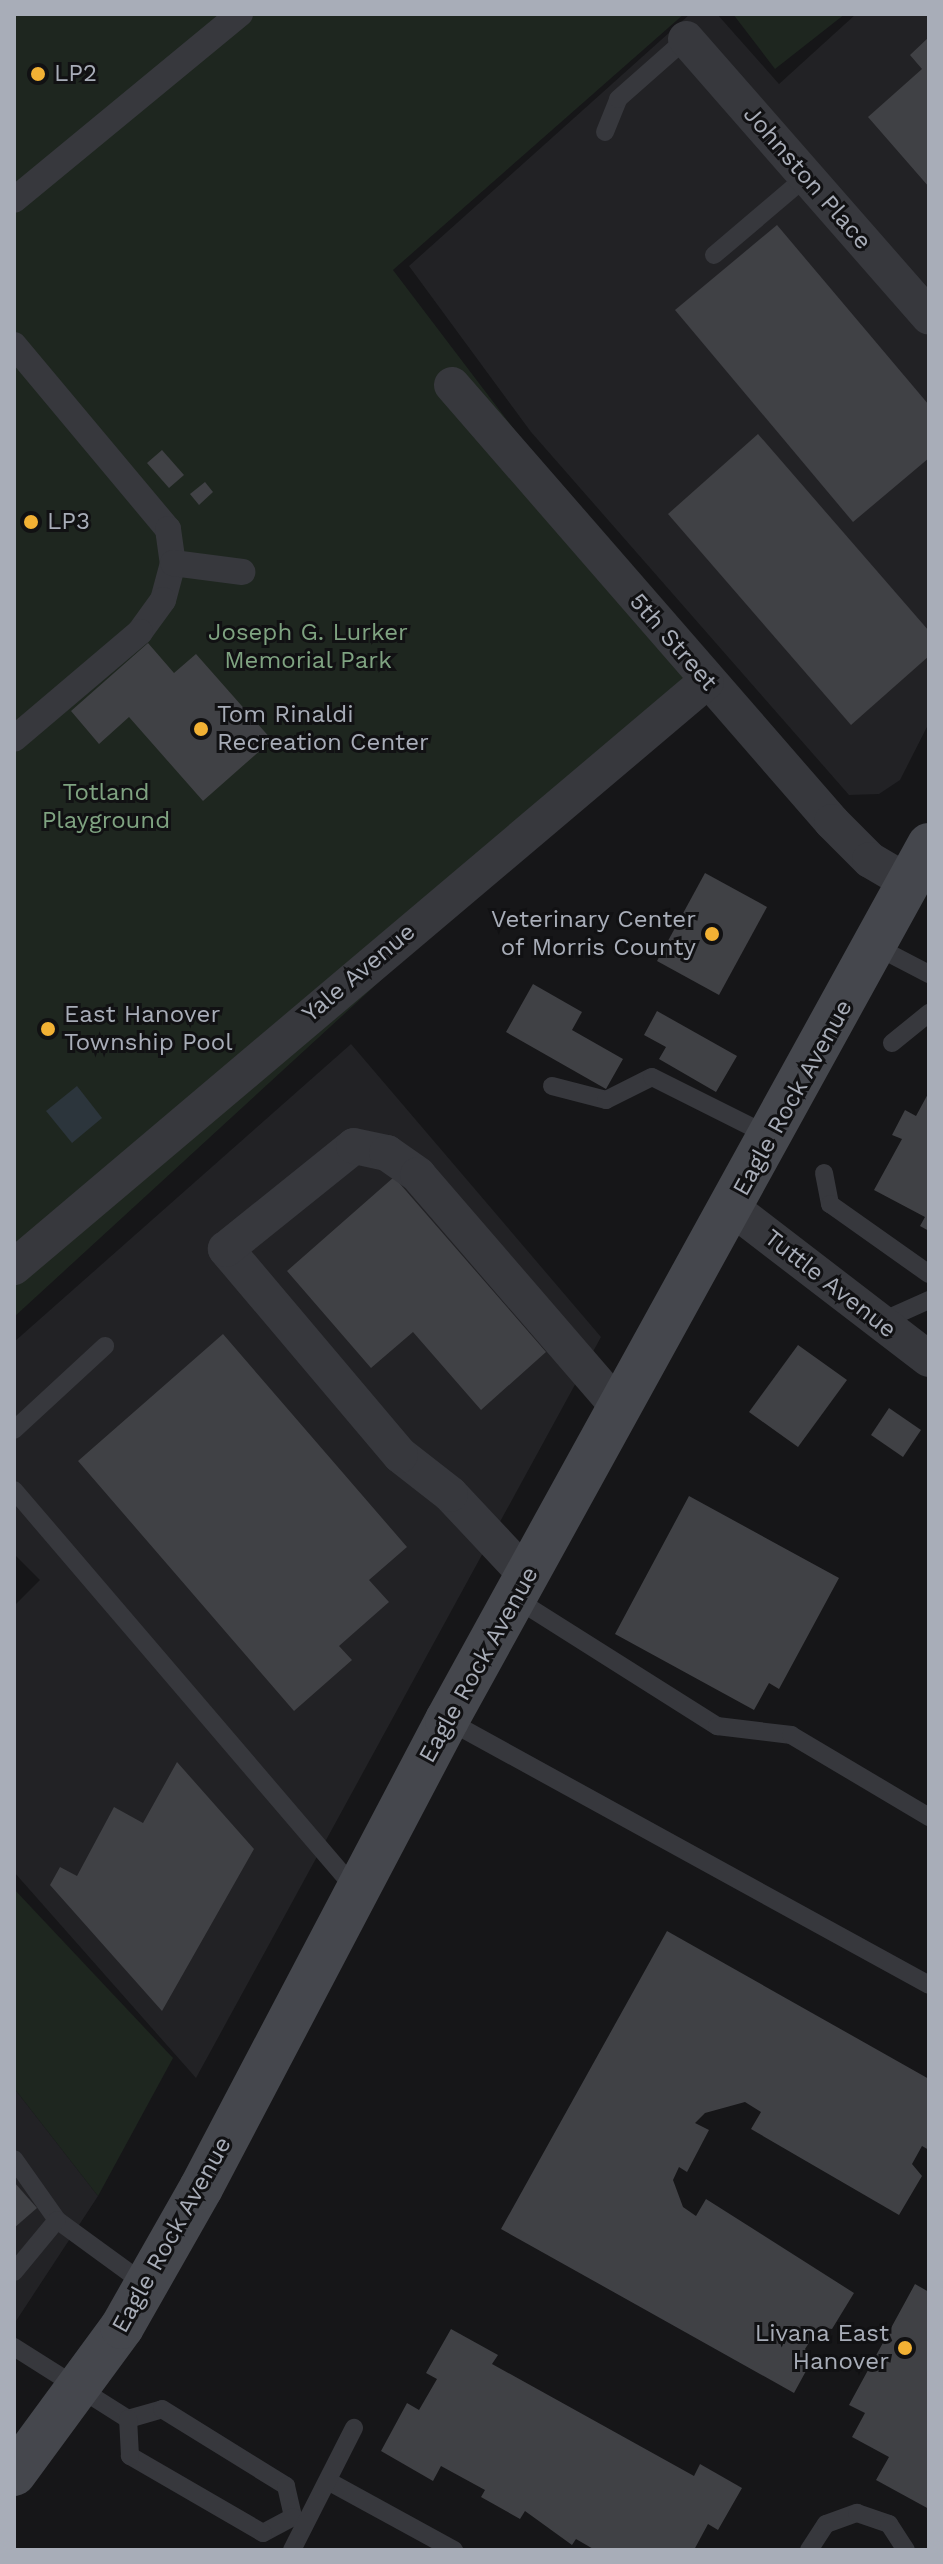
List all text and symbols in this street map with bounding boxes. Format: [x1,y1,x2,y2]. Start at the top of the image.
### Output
place label: LP2 [54,60,97,88]
marker: LP2 [29,65,47,83]
street label: Johnston Place [737,100,877,256]
place label: LP3 [47,508,90,536]
marker: LP3 [22,513,40,531]
street label: 5th Street [623,588,723,696]
park label: Joseph G. Lurker Memorial Park [208,619,408,675]
place label: Tom Rinaldi Recreation Center [217,701,429,757]
marker: Tom Rinaldi Recreation Center [192,720,210,738]
park label: Totland Playground [42,779,170,835]
place label: Veterinary Center of Morris County [490,906,696,962]
street label: Yale Avenue [296,917,422,1029]
marker: Veterinary Center of Morris County [703,925,721,943]
street label: Eagle Rock Avenue [727,994,859,1202]
place label: East Hanover Township Pool [64,1001,232,1057]
marker: East Hanover Township Pool [39,1020,57,1038]
street label: Tuttle Avenue [758,1223,902,1345]
street label: Eagle Rock Avenue [413,1561,545,1769]
street label: Eagle Rock Avenue [106,2131,238,2339]
place label: Livana East Hanover [754,2320,889,2376]
marker: Livana East Hanover [896,2339,914,2357]

